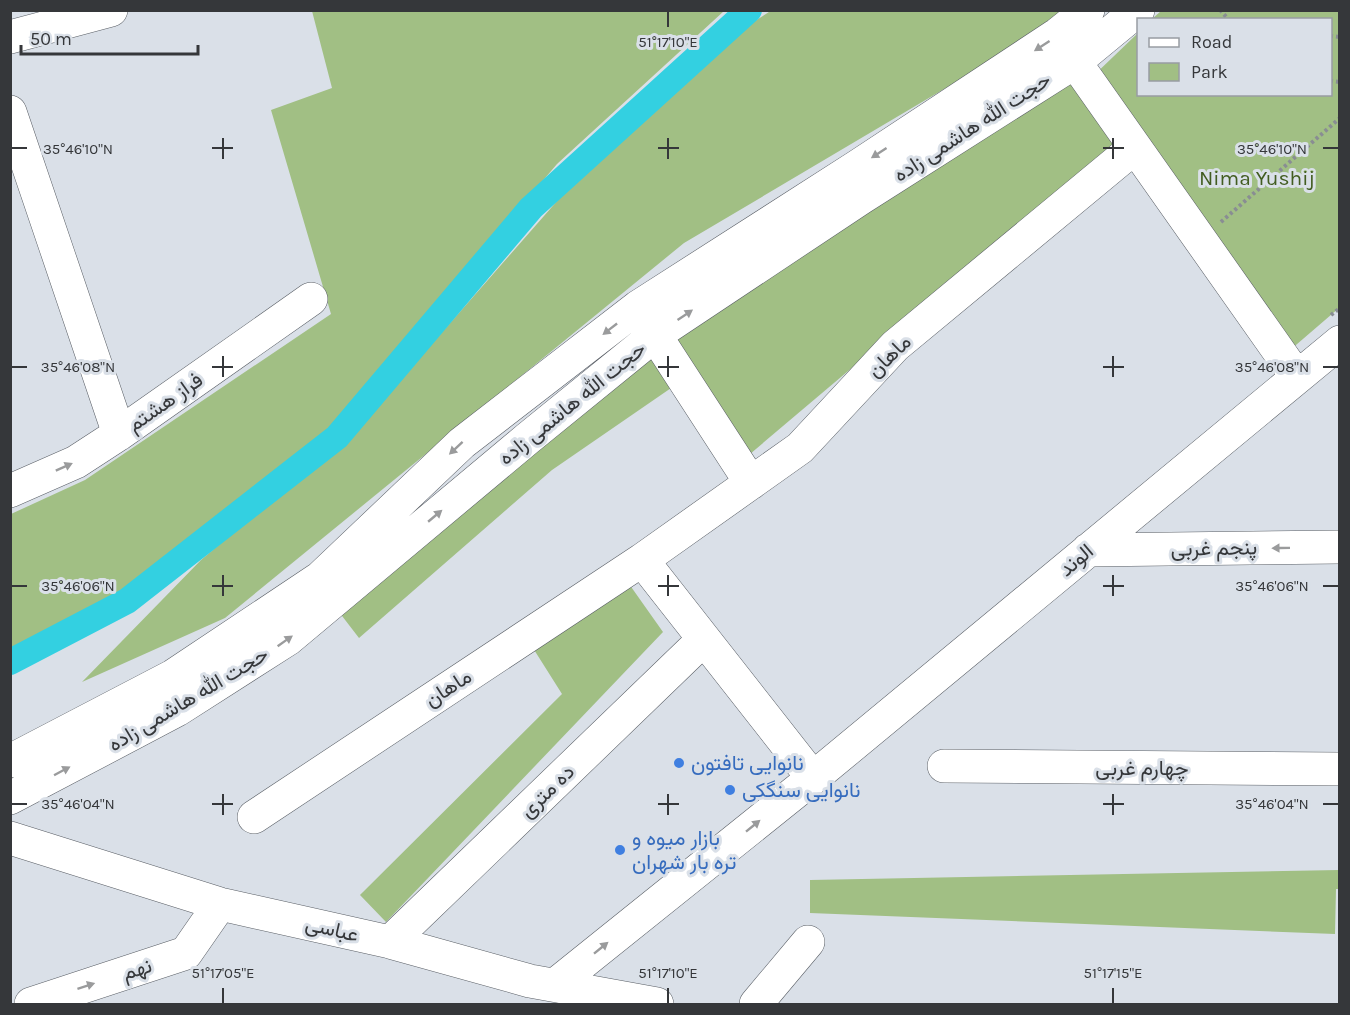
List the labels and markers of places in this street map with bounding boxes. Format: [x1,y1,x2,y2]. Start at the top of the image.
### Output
place label: نانوایی تافتون [691,751,804,776]
marker: نانوایی تافتون [672,756,686,770]
place label: نانوایی سنگکی [742,778,860,803]
marker: نانوایی سنگکی [723,783,737,797]
place label: بازار میوه و تره بار شهران [632,826,736,875]
marker: بازار میوه و تره بار شهران [613,843,627,857]

